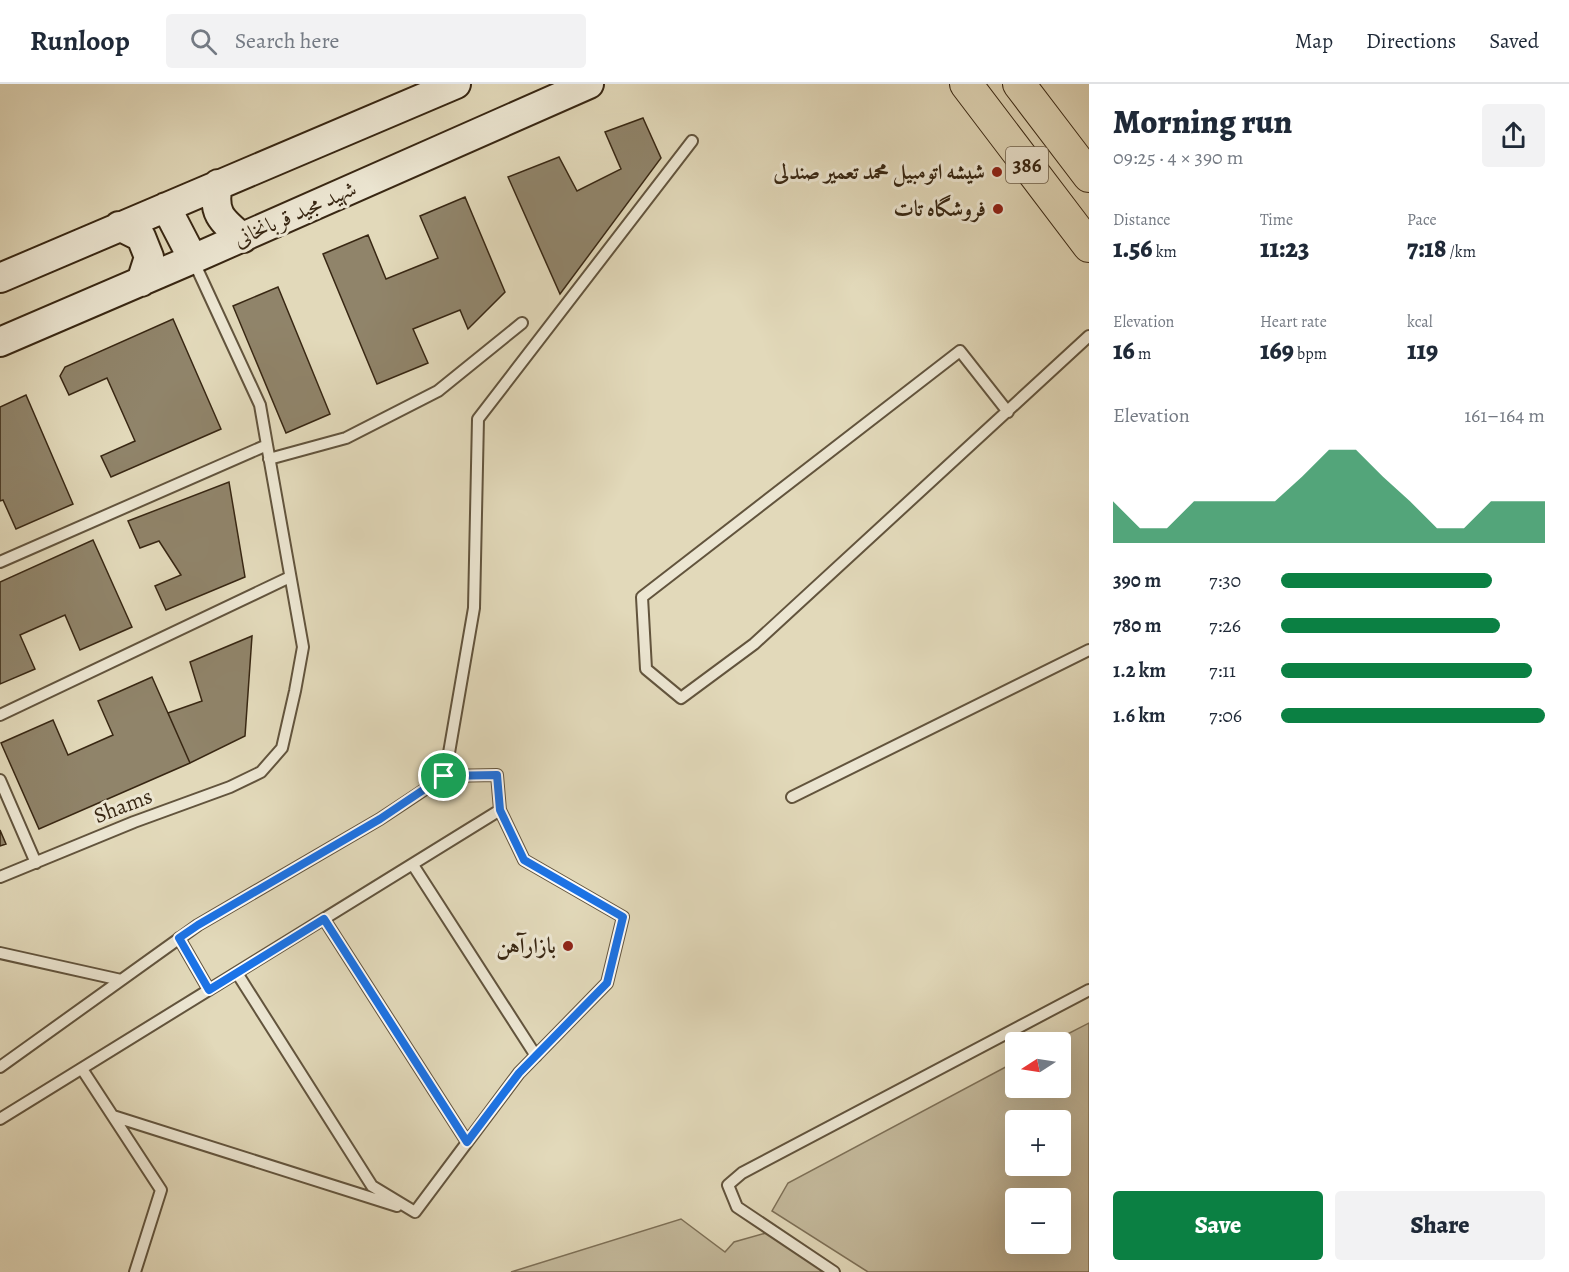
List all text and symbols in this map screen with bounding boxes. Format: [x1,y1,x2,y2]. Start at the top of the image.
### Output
search box [166,14,586,68]
text: Runloop [30,22,130,60]
icon: search [187,25,220,58]
text: Search here [235,26,339,56]
text: Map [1295,27,1333,55]
text: Directions [1366,27,1456,55]
text: Saved [1489,27,1539,55]
text: Morning run [1113,99,1292,144]
button: share [1482,104,1545,167]
text: 09:25 · 4 × 390 m [1113,144,1243,171]
road number: 386 [1006,147,1048,183]
place label: شیشه اتومبیل محمد تعمیر صندلی [772,157,985,187]
marker: شیشه اتومبیل محمد تعمیر صندلی [990,165,1004,179]
street label: شهید مجید قربانخانی [229,174,361,254]
place label: فروشگاه تات [893,194,986,224]
marker: فروشگاه تات [991,202,1005,216]
text: Distance [1113,209,1170,231]
text: Time [1260,209,1293,231]
text: Pace [1407,209,1437,231]
text: 1.56 [1113,231,1153,266]
text: 11:23 [1260,231,1309,266]
text: 7:18 [1407,231,1446,266]
text: km [1153,241,1177,263]
text: /km [1446,241,1476,263]
text: Elevation [1113,311,1174,333]
text: Heart rate [1260,311,1327,333]
text: kcal [1407,311,1433,333]
text: 16 [1113,333,1135,368]
text: 169 [1260,333,1294,368]
text: 119 [1407,333,1438,368]
text: m [1135,343,1151,365]
text: bpm [1294,343,1327,365]
text: Elevation [1113,402,1190,429]
text: 161–164 m [1464,402,1545,429]
text: 390 m [1113,567,1161,594]
text: 7:30 [1209,567,1241,594]
text: 780 m [1113,612,1161,639]
text: 7:26 [1209,612,1241,639]
text: 1.2 km [1113,657,1166,684]
text: 7:11 [1209,657,1236,684]
text: 1.6 km [1113,702,1166,729]
text: 7:06 [1209,702,1242,729]
pin [418,750,469,801]
icon: arrive [427,759,460,792]
street label: Shams [89,781,157,831]
place label: بازارآهن [496,931,556,961]
marker: بازارآهن [561,939,575,953]
north arrow [1005,1032,1071,1098]
map controls [1005,1032,1071,1254]
button: + [1005,1110,1071,1176]
button: − [1005,1188,1071,1254]
button: Save [1113,1191,1323,1260]
button: Share [1335,1191,1545,1260]

